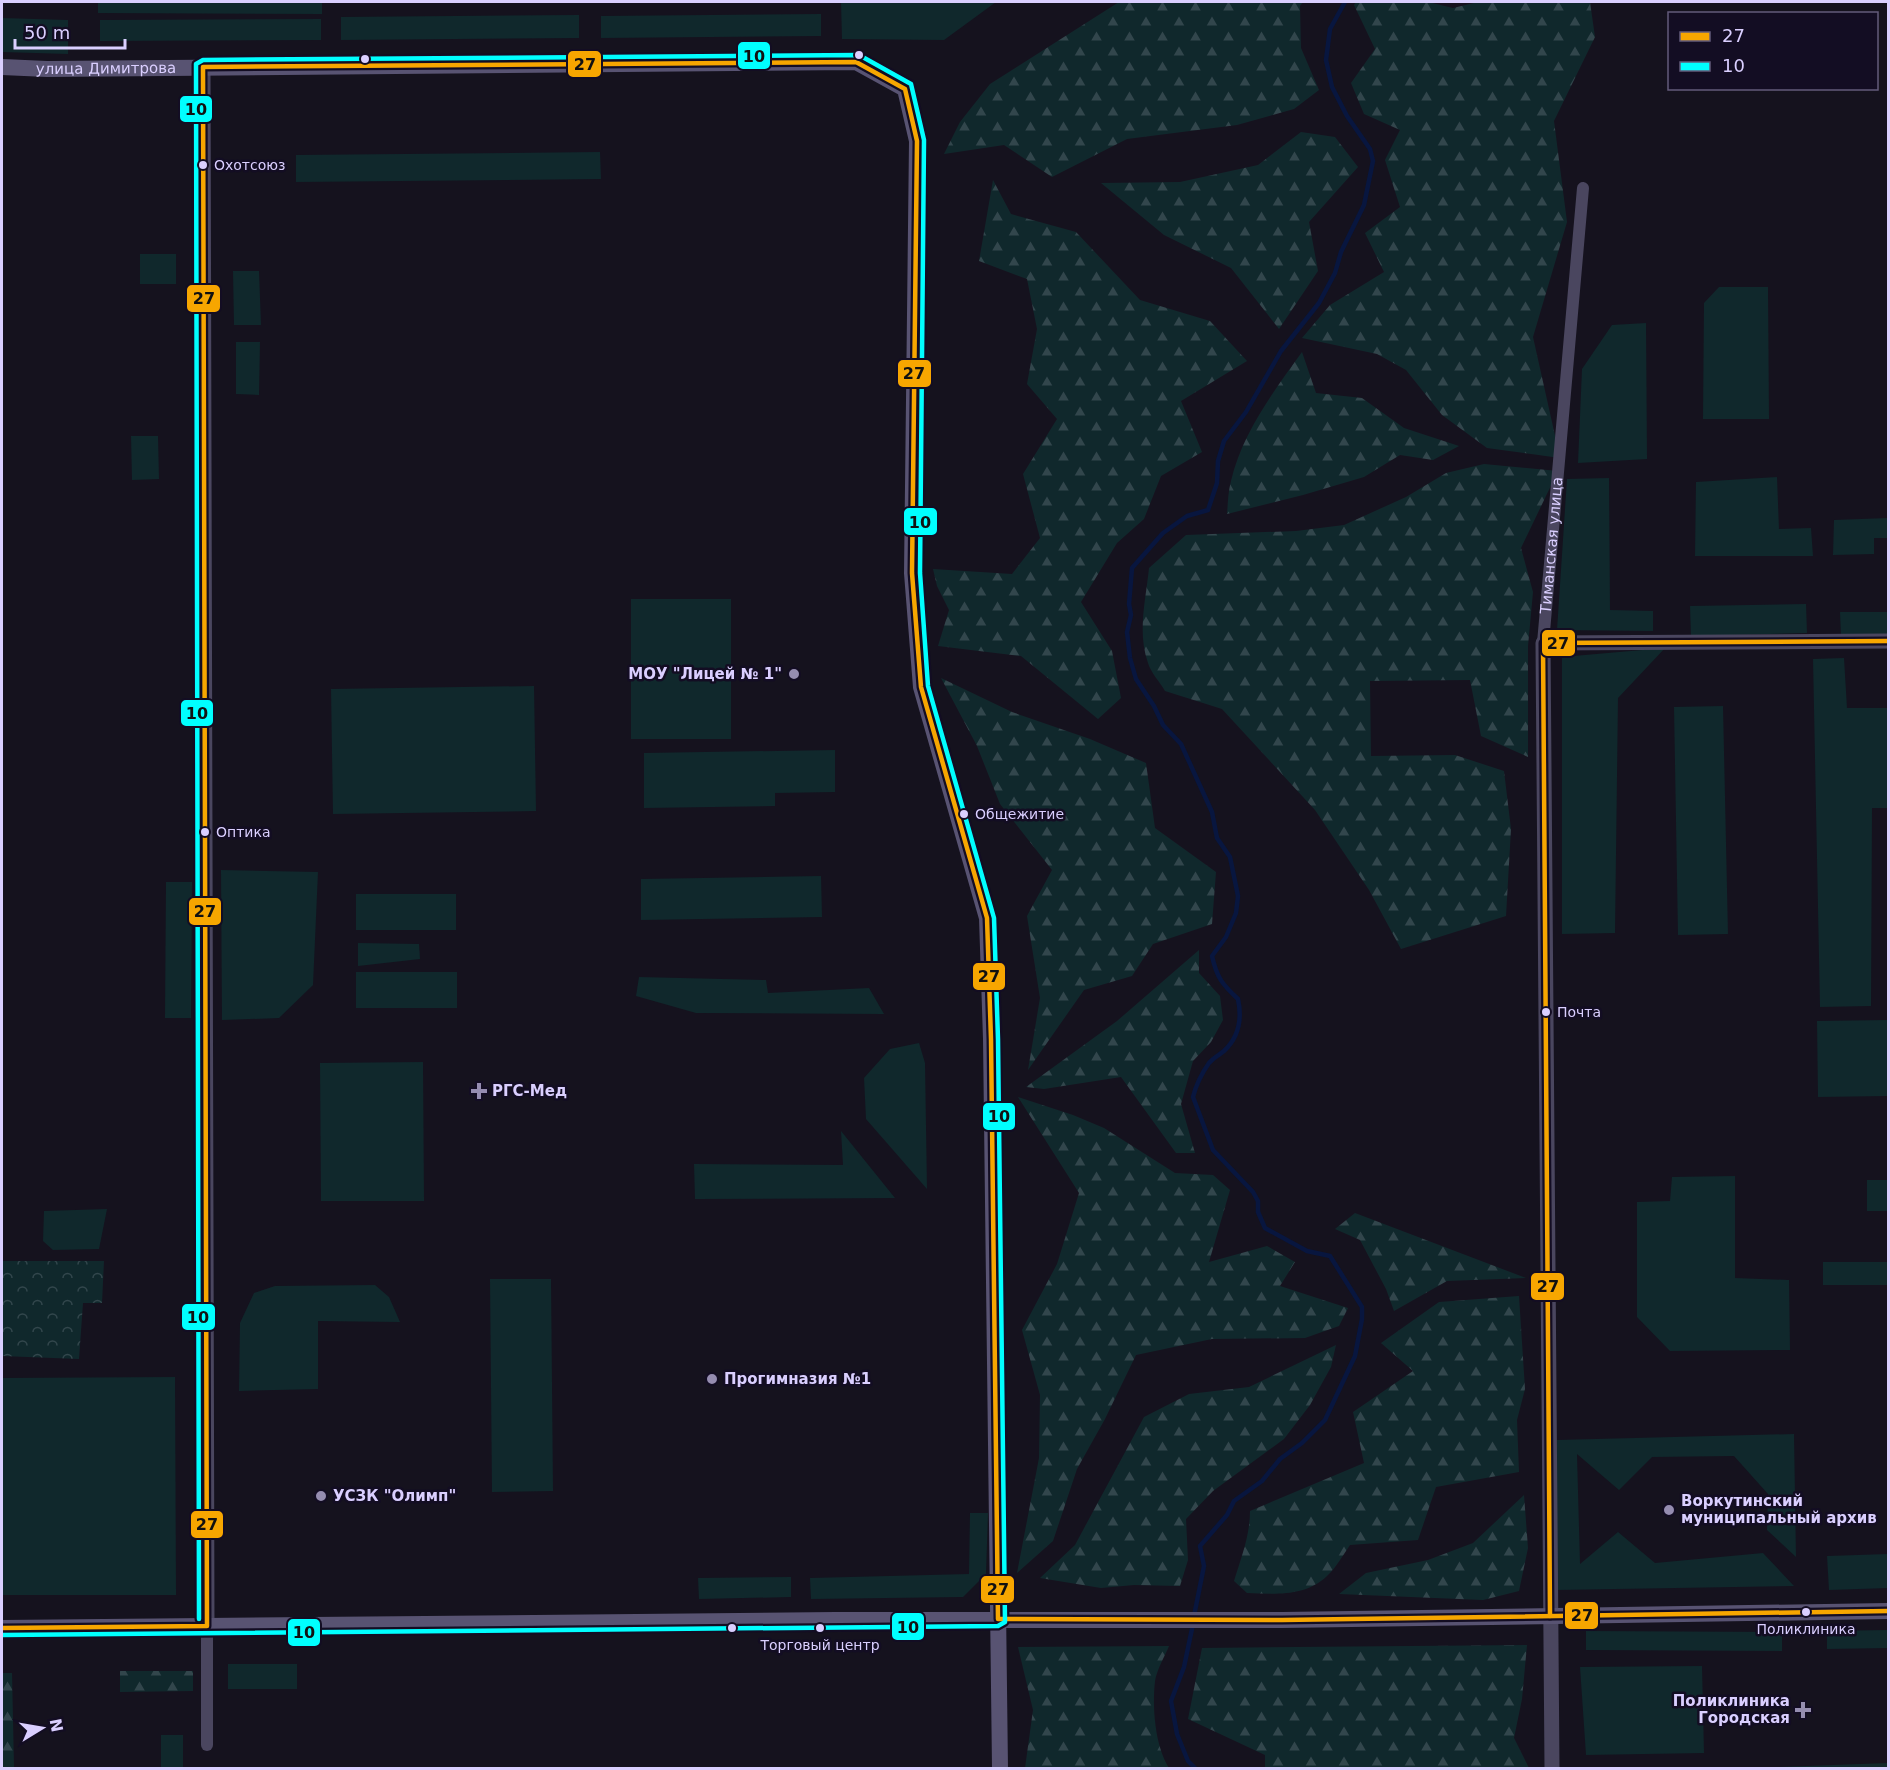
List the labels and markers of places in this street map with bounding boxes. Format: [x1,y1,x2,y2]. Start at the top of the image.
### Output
unlabelled marker [853,49,865,61]
unlabelled marker [359,53,371,65]
place label: Охотсоюз [214,157,286,173]
marker: Охотсоюз [197,159,209,171]
place label: МОУ "Лицей № 1" [628,665,782,683]
marker: МОУ "Лицей № 1" [787,667,801,681]
place label: Общежитие [975,806,1064,822]
marker: Общежитие [958,808,970,820]
place label: Оптика [216,824,270,840]
marker: Оптика [199,826,211,838]
place label: Почта [1557,1004,1601,1020]
marker: Почта [1540,1006,1552,1018]
marker: РГС-Мед [470,1082,488,1100]
place label: РГС-Мед [492,1082,567,1100]
place label: Прогимназия №1 [724,1370,871,1388]
marker: Прогимназия №1 [705,1372,719,1386]
place label: УСЗК "Олимп" [333,1487,456,1505]
marker: УСЗК "Олимп" [314,1489,328,1503]
place label: Воркутинский муниципальный архив [1681,1492,1877,1527]
marker: Воркутинский муниципальный архив [1662,1503,1676,1517]
marker: Поликлиника [1800,1606,1812,1618]
place label: Поликлиника [1757,1621,1855,1637]
unlabelled marker [726,1622,738,1634]
marker: Торговый центр [814,1622,826,1634]
place label: Торговый центр [759,1637,880,1653]
place label: Поликлиника Городская [1673,1692,1790,1727]
marker: Поликлиника Городская [1794,1701,1812,1719]

